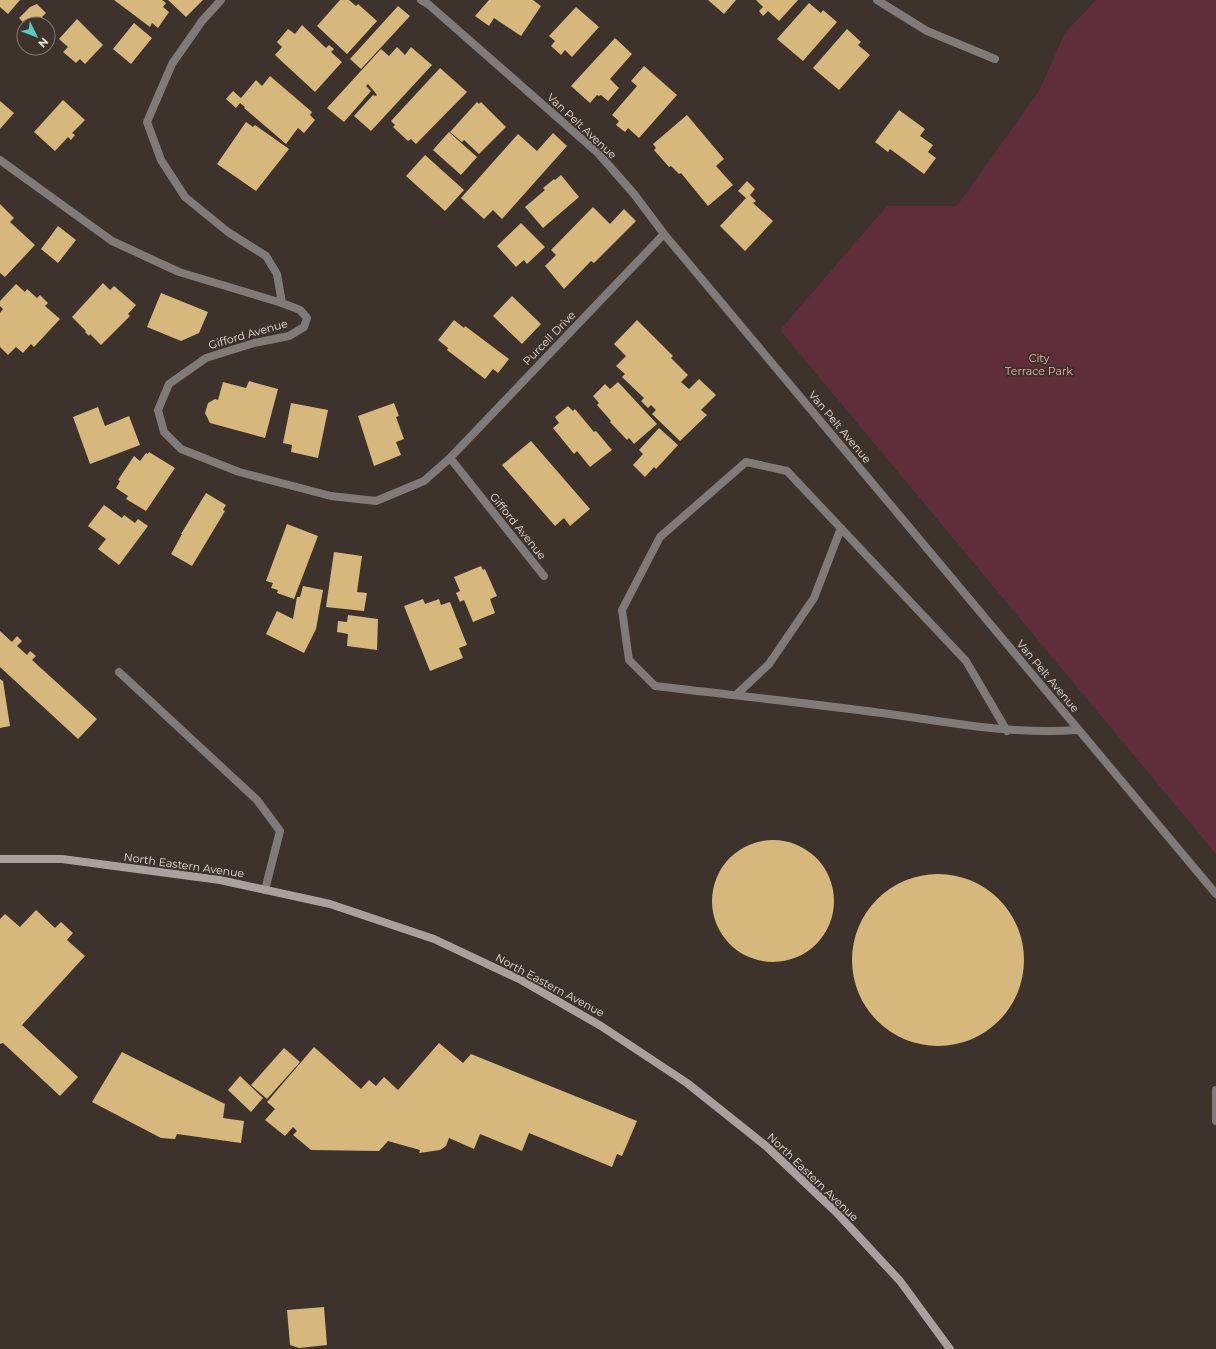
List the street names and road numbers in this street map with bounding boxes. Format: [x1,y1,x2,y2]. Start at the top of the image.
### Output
street label: Van Pelt Avenue [544,90,620,162]
street label: Purcell Drive [520,308,579,368]
street label: Gifford Avenue [207,316,290,352]
street label: Van Pelt Avenue [806,388,875,466]
street label: Gifford Avenue [487,490,549,562]
street label: Van Pelt Avenue [1014,637,1083,715]
street label: North Eastern Avenue [123,850,245,880]
street label: North Eastern Avenue [493,950,607,1020]
street label: North Eastern Avenue [764,1130,862,1224]

